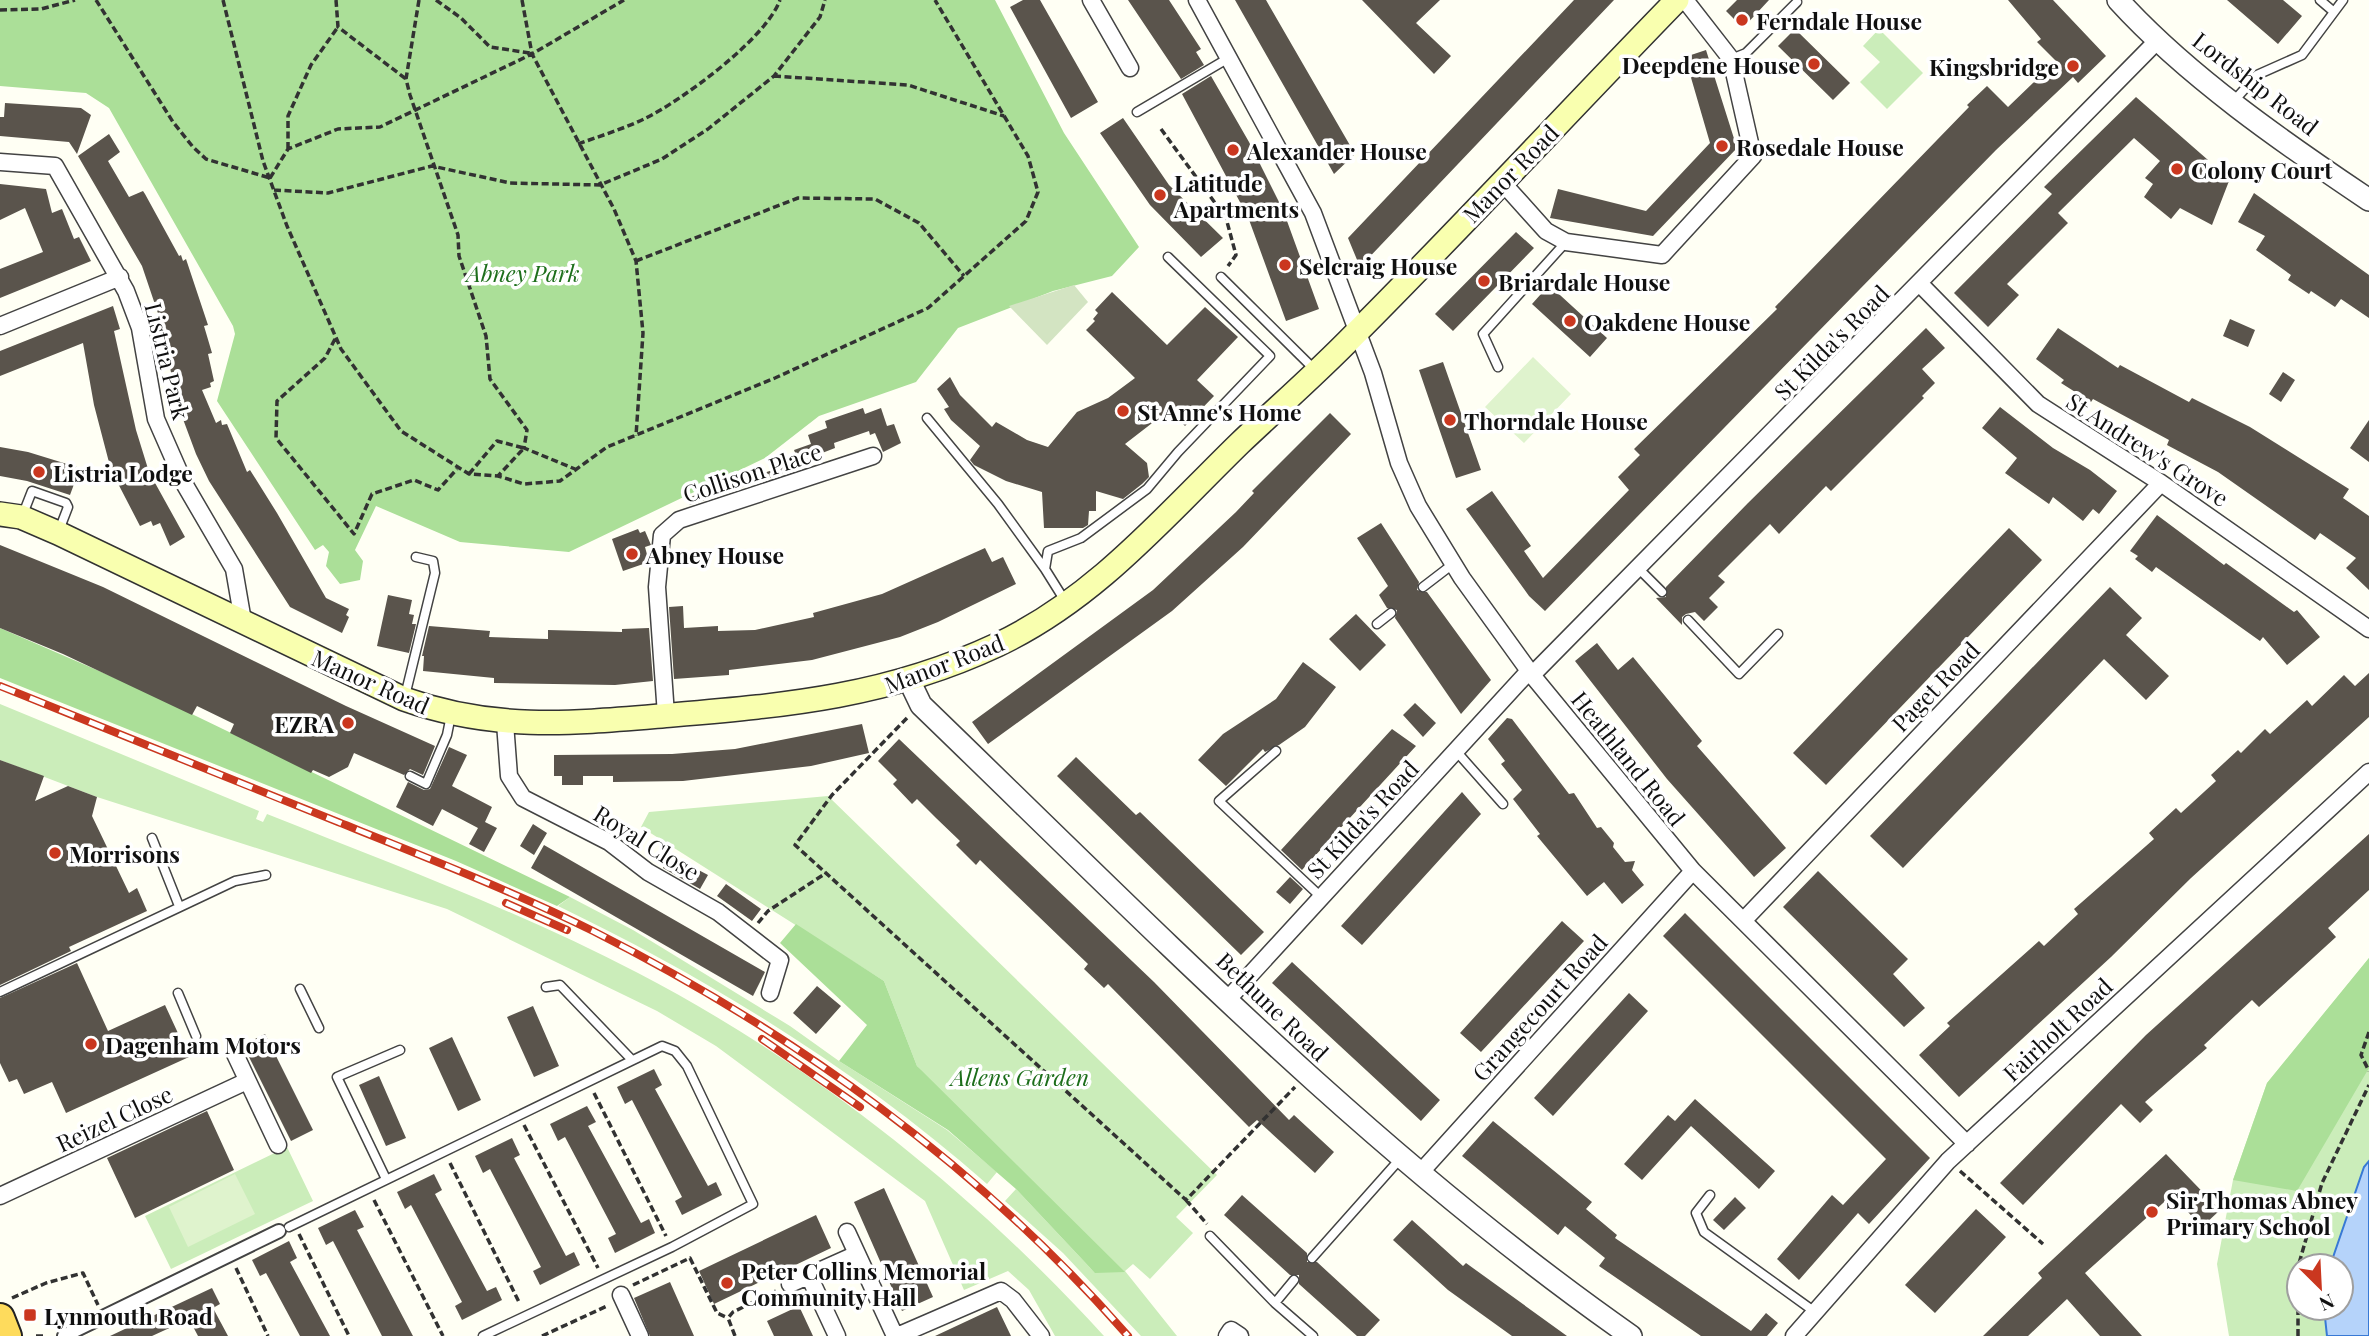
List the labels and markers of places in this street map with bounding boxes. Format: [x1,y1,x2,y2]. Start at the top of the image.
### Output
place label: Ferndale House [1756,5,1922,36]
marker: Ferndale House [1734,12,1750,28]
place label: Deepdene House [1622,49,1800,80]
place label: Kingsbridge [1929,51,2059,82]
marker: Deepdene House [1806,56,1822,72]
marker: Kingsbridge [2065,58,2081,74]
place label: Rosedale House [1736,131,1904,162]
place label: Alexander House [1246,135,1427,166]
marker: Rosedale House [1714,138,1730,154]
marker: Alexander House [1225,142,1241,158]
place label: Colony Court [2191,154,2333,185]
marker: Colony Court [2169,161,2185,177]
place label: Latitude Apartments [1173,167,1299,224]
marker: Latitude Apartments [1152,187,1168,203]
place label: Selcraig House [1299,250,1457,281]
marker: Selcraig House [1277,257,1293,273]
place label: Briardale House [1498,266,1670,297]
marker: Briardale House [1476,273,1492,289]
place label: Oakdene House [1584,306,1750,337]
marker: Oakdene House [1562,313,1578,329]
place label: St Anne's Home [1137,396,1302,427]
marker: St Anne's Home [1115,403,1131,419]
place label: Thorndale House [1464,405,1648,436]
marker: Thorndale House [1442,412,1458,428]
place label: Listria Lodge [53,457,193,488]
marker: Listria Lodge [31,464,47,480]
place label: Abney House [645,539,784,570]
marker: Abney House [624,546,640,562]
place label: EZRA [274,708,335,739]
marker: EZRA [340,715,356,731]
place label: Morrisons [69,838,180,869]
marker: Morrisons [47,845,63,861]
place label: Dagenham Motors [105,1029,301,1060]
marker: Dagenham Motors [83,1036,99,1052]
place label: Sir Thomas Abney Primary School [2166,1184,2358,1241]
marker: Sir Thomas Abney Primary School [2144,1204,2160,1220]
place label: Peter Collins Memorial Community Hall [741,1255,986,1312]
marker: Peter Collins Memorial Community Hall [719,1275,735,1291]
place label: Lynmouth Road [44,1300,213,1331]
marker: Lynmouth Road [22,1307,38,1323]

